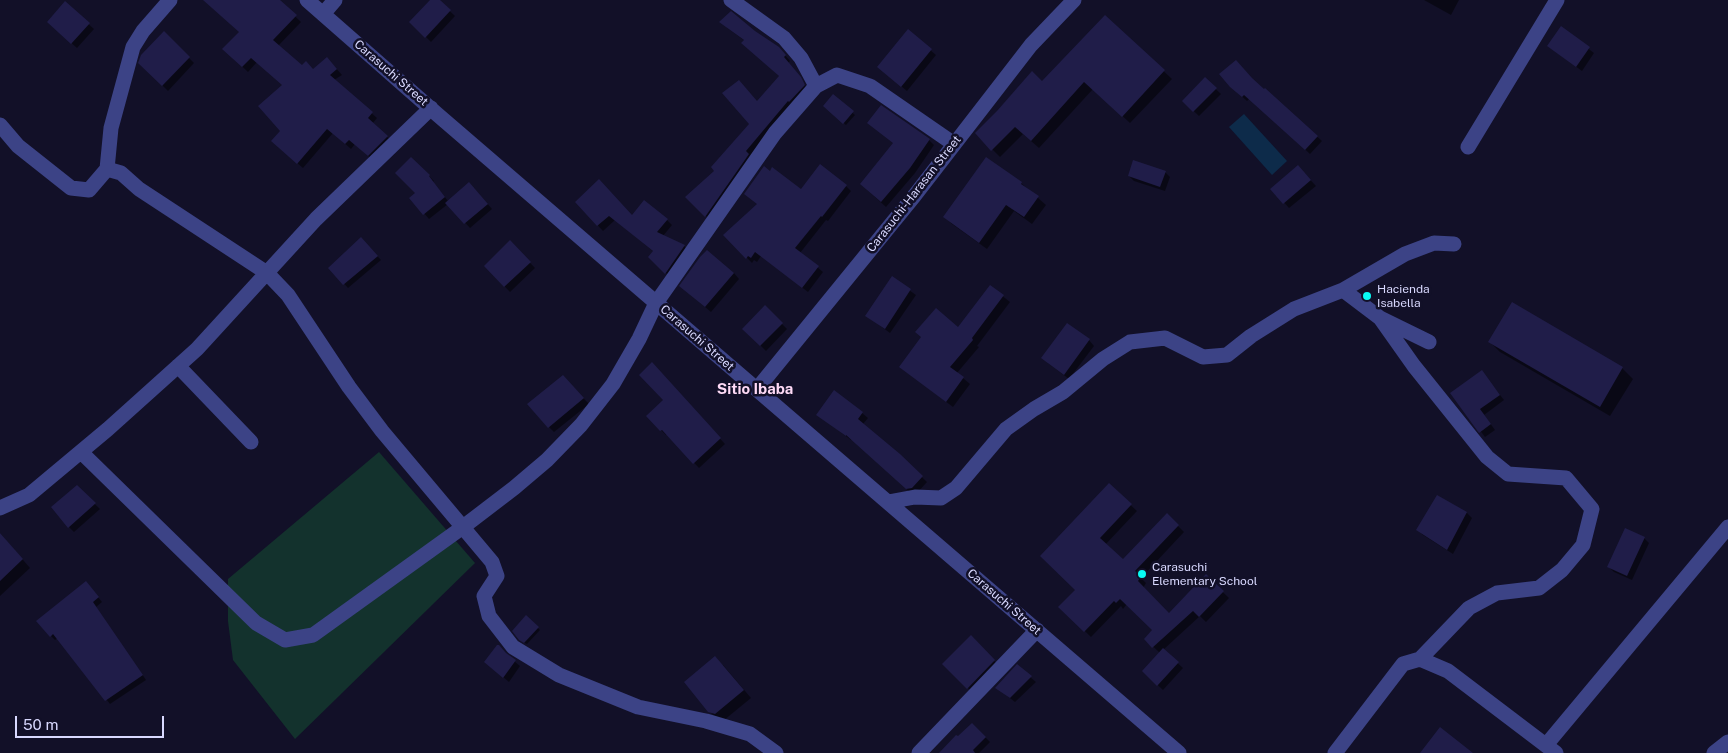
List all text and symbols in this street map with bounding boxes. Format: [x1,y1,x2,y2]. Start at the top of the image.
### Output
street label: Carasuchi Street [351,37,431,109]
street label: Carasuchi-Harasan Street [864,133,964,255]
place label: Hacienda Isabella [1377,282,1430,310]
marker: Hacienda Isabella [1361,290,1373,302]
street label: Carasuchi Street [657,302,737,374]
district label: Sitio Ibaba [717,380,793,398]
place label: Carasuchi Elementary School [1152,560,1257,588]
street label: Carasuchi Street [964,566,1044,638]
marker: Carasuchi Elementary School [1136,568,1148,580]
scale bar [18,706,166,738]
text: 50 m [23,716,58,733]

